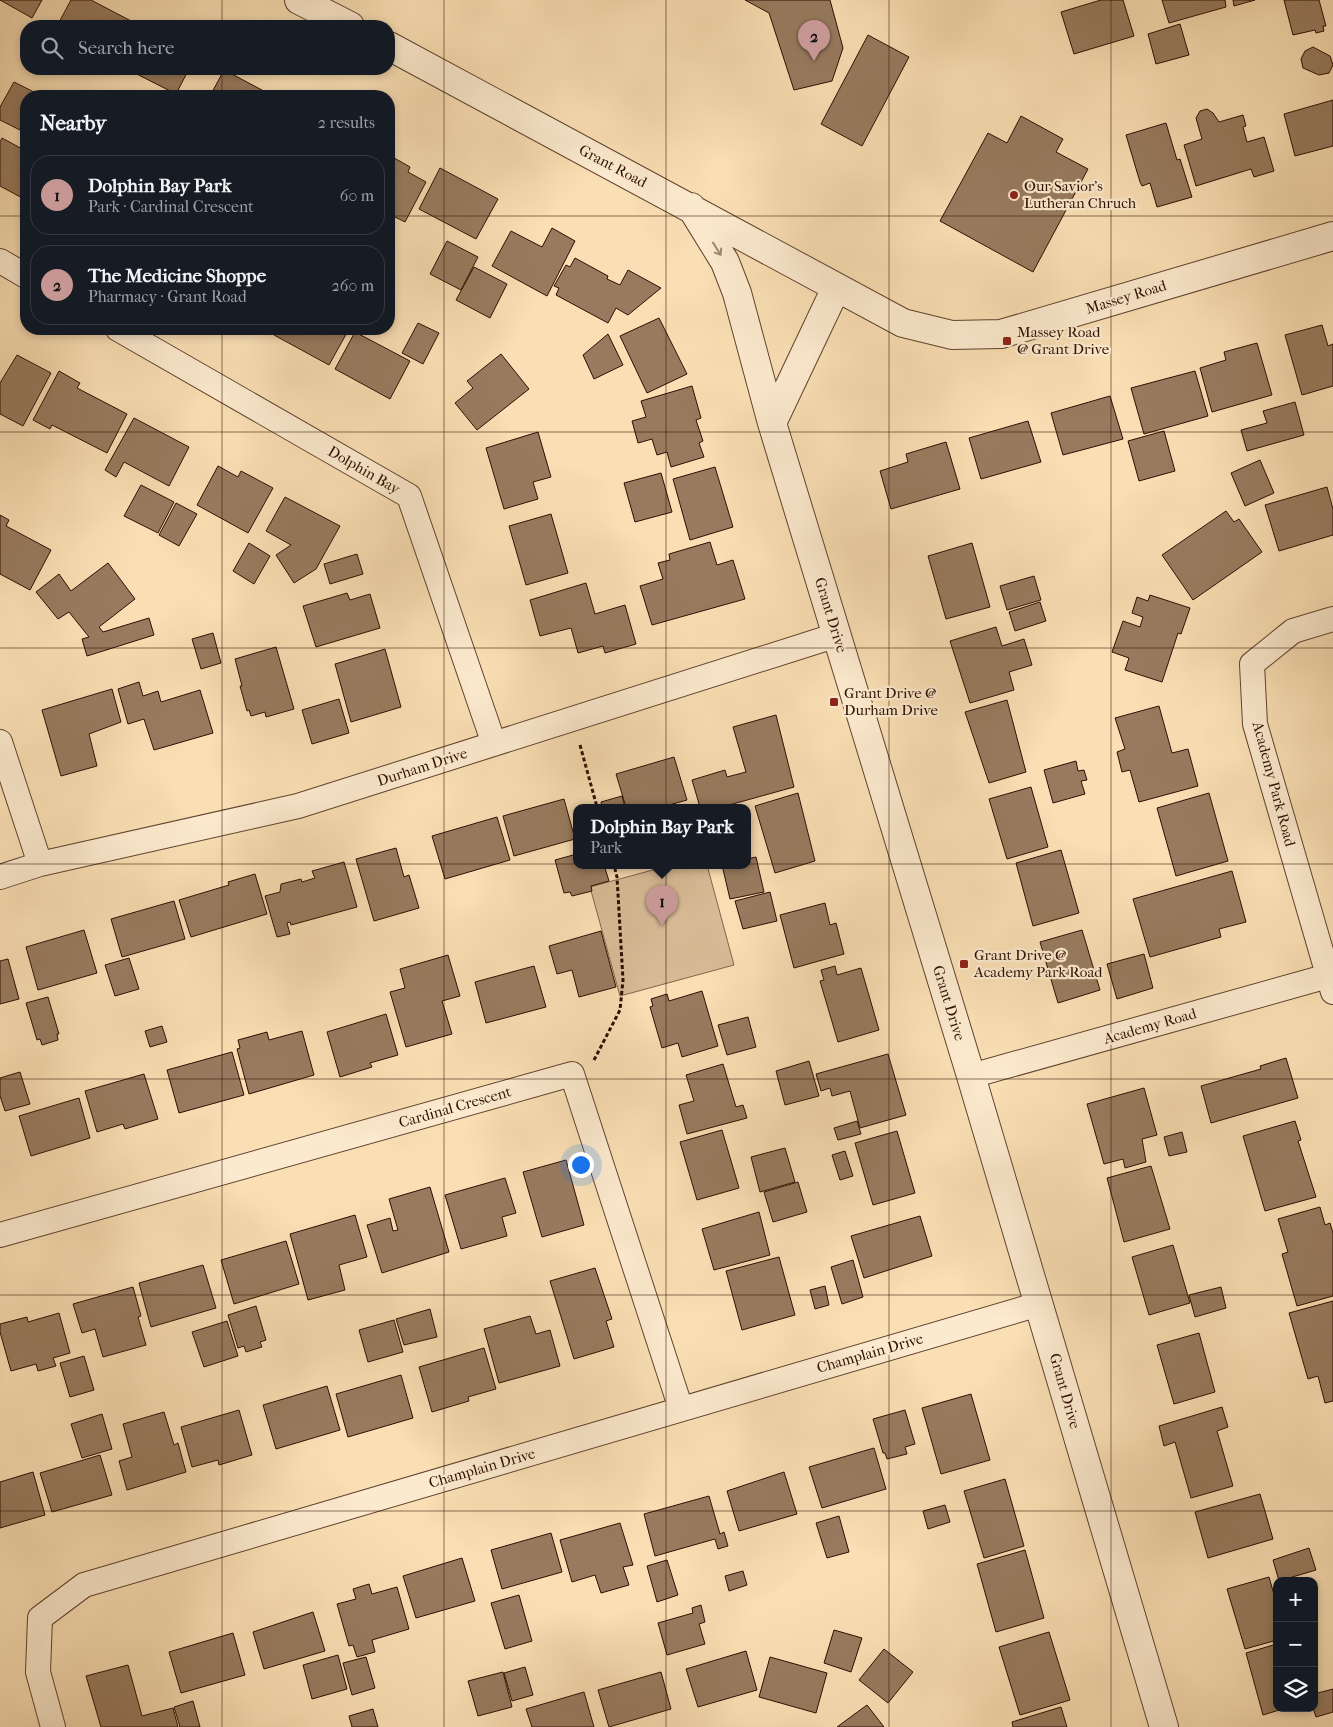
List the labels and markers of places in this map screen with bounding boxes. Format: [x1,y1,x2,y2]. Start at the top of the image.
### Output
pin: 2 [798,20,830,61]
place label: Our Savior's Lutheran Chruch [1024,177,1137,212]
marker: Our Savior's Lutheran Chruch [1008,189,1020,201]
place label: Massey Road @ Grant Drive [1017,323,1110,358]
marker: Massey Road @ Grant Drive [1001,335,1013,347]
place label: Grant Drive @ Durham Drive [844,684,938,719]
marker: Grant Drive @ Durham Drive [828,696,840,708]
pin: 1 [646,885,678,926]
place label: Grant Drive @ Academy Park Road [973,946,1103,981]
marker: Grant Drive @ Academy Park Road [958,958,970,970]

